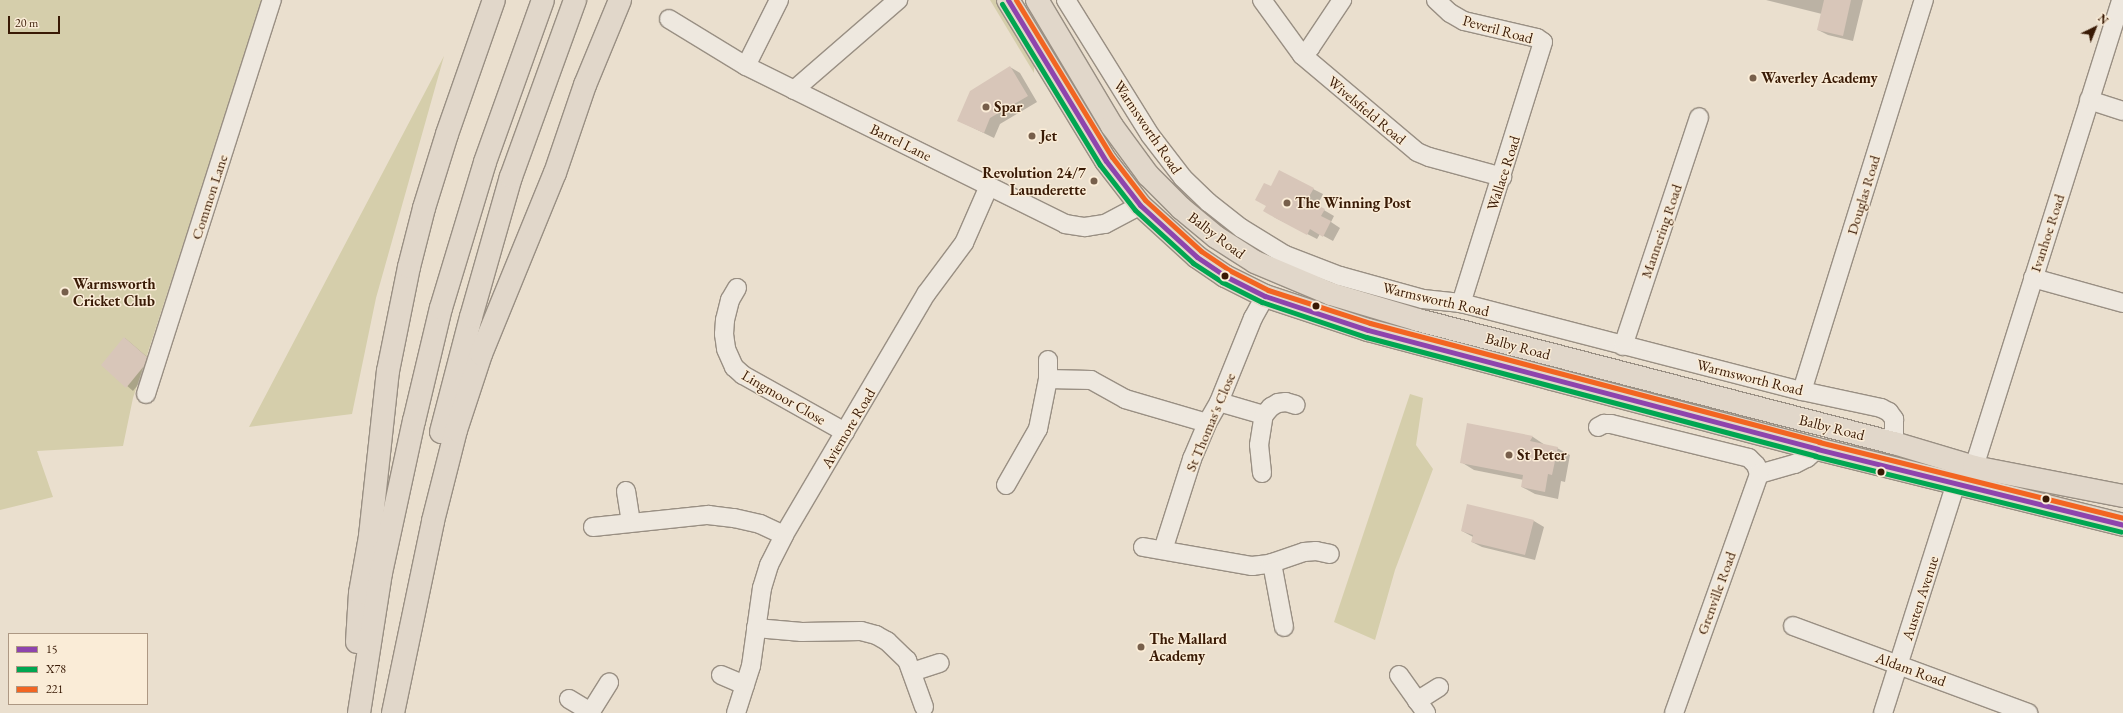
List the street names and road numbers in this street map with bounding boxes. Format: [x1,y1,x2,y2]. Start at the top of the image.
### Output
street label: Peveril Road [1461,11,1535,47]
street label: Wivelsfield Road [1324,72,1410,148]
street label: Warmsworth Road [1110,77,1186,177]
street label: Barrel Lane [867,119,935,165]
street label: Wallace Road [1482,133,1524,213]
street label: Common Lane [187,152,231,242]
street label: Douglas Road [1842,153,1884,237]
street label: Mannering Road [1636,182,1686,280]
street label: Ivanhoe Road [2026,192,2068,274]
street label: Balby Road [1185,208,1249,262]
street label: Warmsworth Road [1381,278,1491,320]
street label: Balby Road [1483,329,1553,363]
street label: Warmsworth Road [1695,355,1805,399]
street label: Lingmoor Close [739,366,829,428]
street label: St Thomas's Close [1181,370,1239,474]
street label: Aviemore Road [817,385,879,471]
street label: Balby Road [1797,410,1867,444]
street label: Grenville Road [1693,549,1739,637]
street label: Austen Avenue [1898,554,1942,642]
street label: Aldam Road [1873,648,1949,690]

